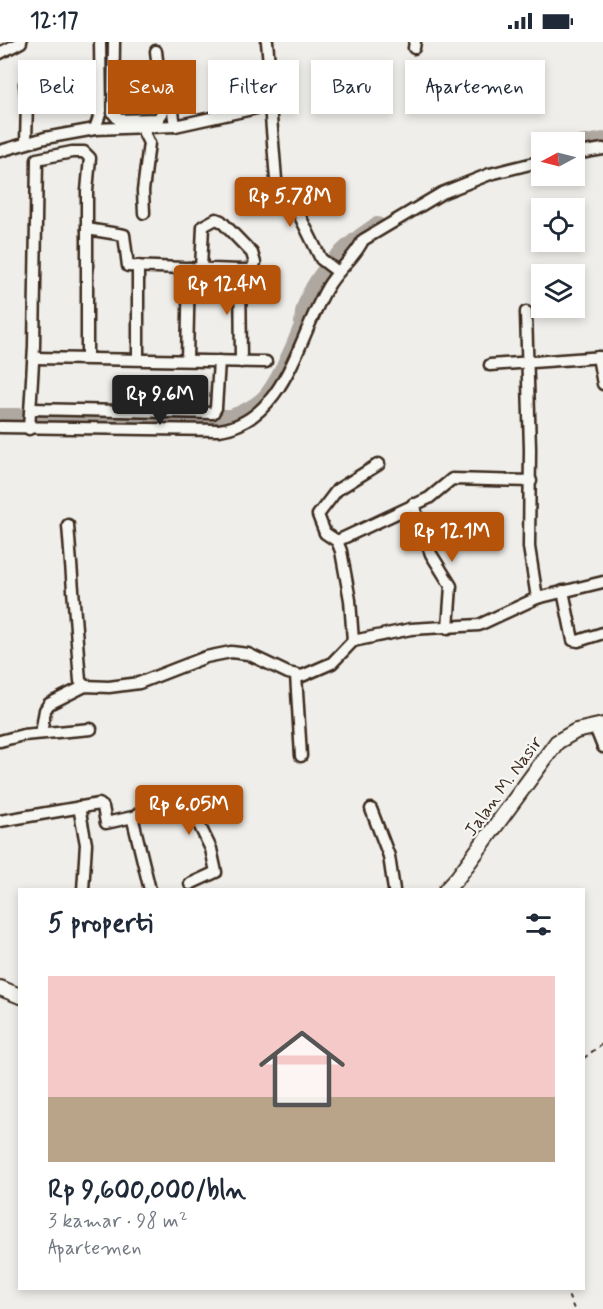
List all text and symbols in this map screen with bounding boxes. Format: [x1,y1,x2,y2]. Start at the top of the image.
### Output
text: 12:17 [30,7,78,35]
chip: Beli [18,60,96,114]
chip: Sewa [108,60,196,114]
chip: Filter [208,60,299,114]
chip: Baru [311,60,393,114]
chip: Apartemen [405,60,545,114]
north arrow [531,132,585,186]
map controls [531,132,585,318]
pin: Rp 5.78M [228,177,352,228]
text: Rp 5.78M [249,183,331,210]
button: locate [531,198,585,252]
button: layers [531,264,585,318]
pin: Rp 12.4M [165,265,289,316]
text: Rp 12.4M [188,271,266,298]
pin: Rp 9.6M [105,375,215,426]
text: Rp 9.6M [126,381,194,408]
pin: Rp 12.1M [390,512,514,563]
text: Rp 12.1M [414,518,490,545]
street label: Jalan M. Nasir [459,731,549,842]
pin: Rp 6.05M [127,785,251,836]
text: Rp 6.05M [149,791,229,818]
text: 5 properti [48,907,153,941]
icon: filters [522,908,555,941]
icon: home [248,1015,356,1123]
text: Rp 9,600,000/bln [48,1174,246,1208]
text: 3 kamar · 98 m² [48,1208,188,1235]
text: Apartemen [48,1235,141,1262]

